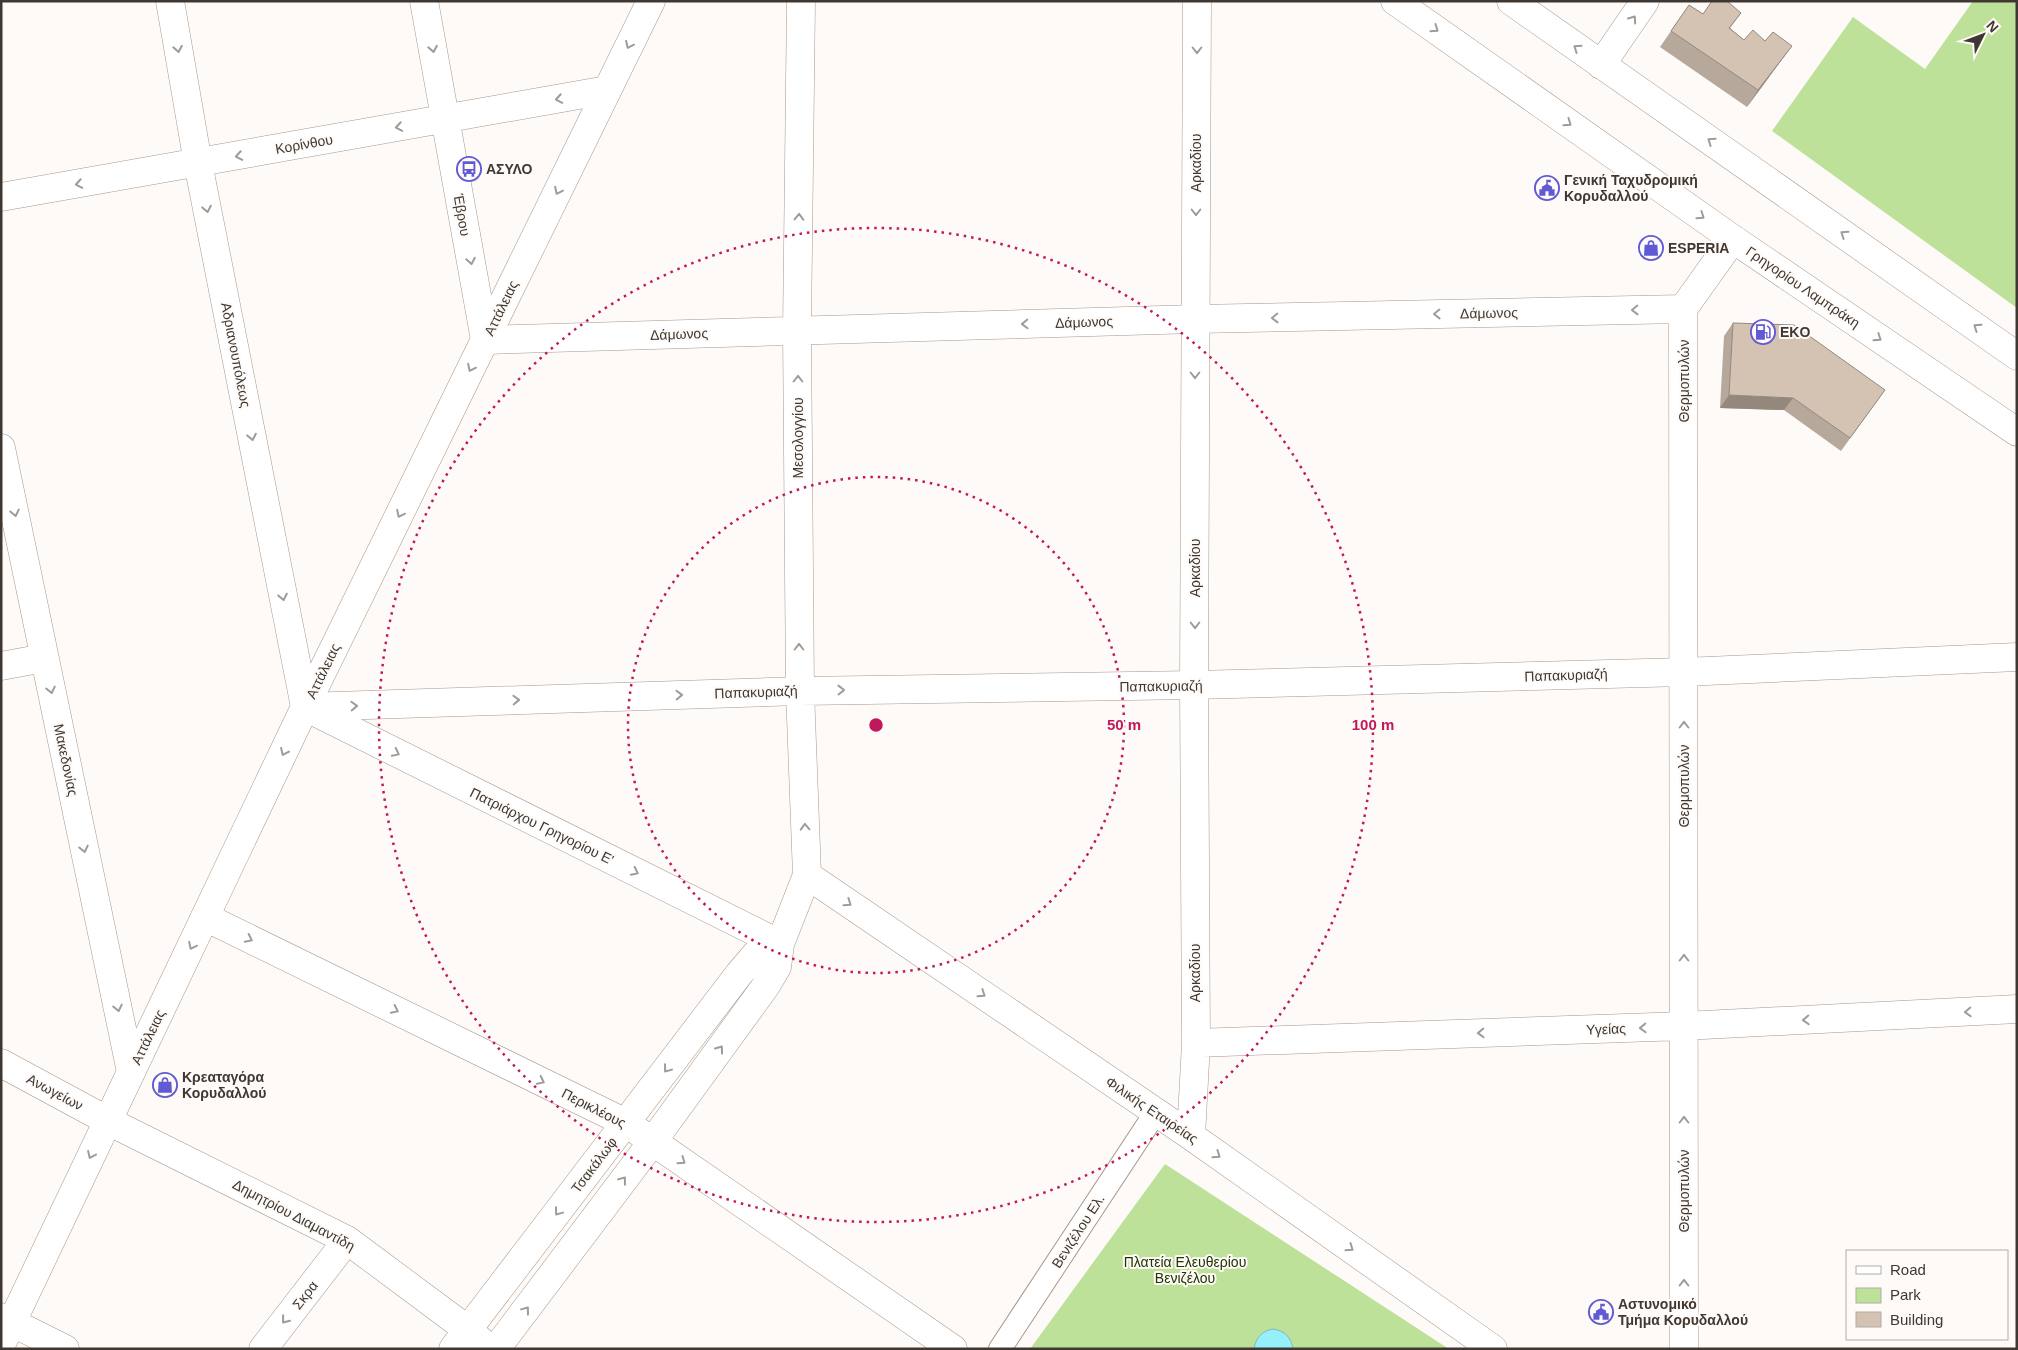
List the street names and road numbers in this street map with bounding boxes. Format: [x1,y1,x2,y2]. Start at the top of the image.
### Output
street label: Κορίνθου [274,131,334,157]
street label: Αρκαδίου [1188,134,1204,192]
street label: Έβρου [450,192,474,237]
street label: Γρηγορίου Λαμπράκη [1743,243,1863,331]
street label: Αττάλειας [481,278,521,338]
street label: Αδριανουπόλεως [218,301,254,409]
street label: Δάμωνος [1460,304,1518,322]
street label: Δάμωνος [1055,313,1113,331]
street label: Δάμωνος [650,325,708,343]
street label: Θερμοπυλών [1676,340,1692,422]
street label: Μεσολογγίου [790,397,806,479]
street label: Αρκαδίου [1187,539,1203,597]
street label: Αττάλειας [303,641,343,701]
street label: Παπακυριαζή [1524,666,1608,684]
street label: Παπακυριαζή [1119,677,1203,695]
street label: Παπακυριαζή [714,683,798,701]
street label: Μακεδονίας [51,722,82,798]
street label: Θερμοπυλών [1676,745,1692,827]
street label: Πατριάρχου Γρηγορίου Ε' [468,784,616,868]
street label: Αρκαδίου [1187,944,1203,1002]
street label: Αττάλειας [128,1007,168,1067]
street label: Υγείας [1586,1020,1626,1038]
street label: Ανωγείων [24,1071,86,1113]
street label: Φιλικής Εταιρείας [1103,1073,1201,1147]
street label: Περικλέους [559,1085,629,1131]
street label: Τσακάλωφ [568,1134,620,1196]
street label: Θερμοπυλών [1676,1150,1692,1232]
street label: Δημητρίου Διαμαντίδη [230,1176,358,1254]
street label: Βενιζέλου Ελ. [1048,1191,1108,1271]
street label: Σκρα [289,1278,321,1312]

